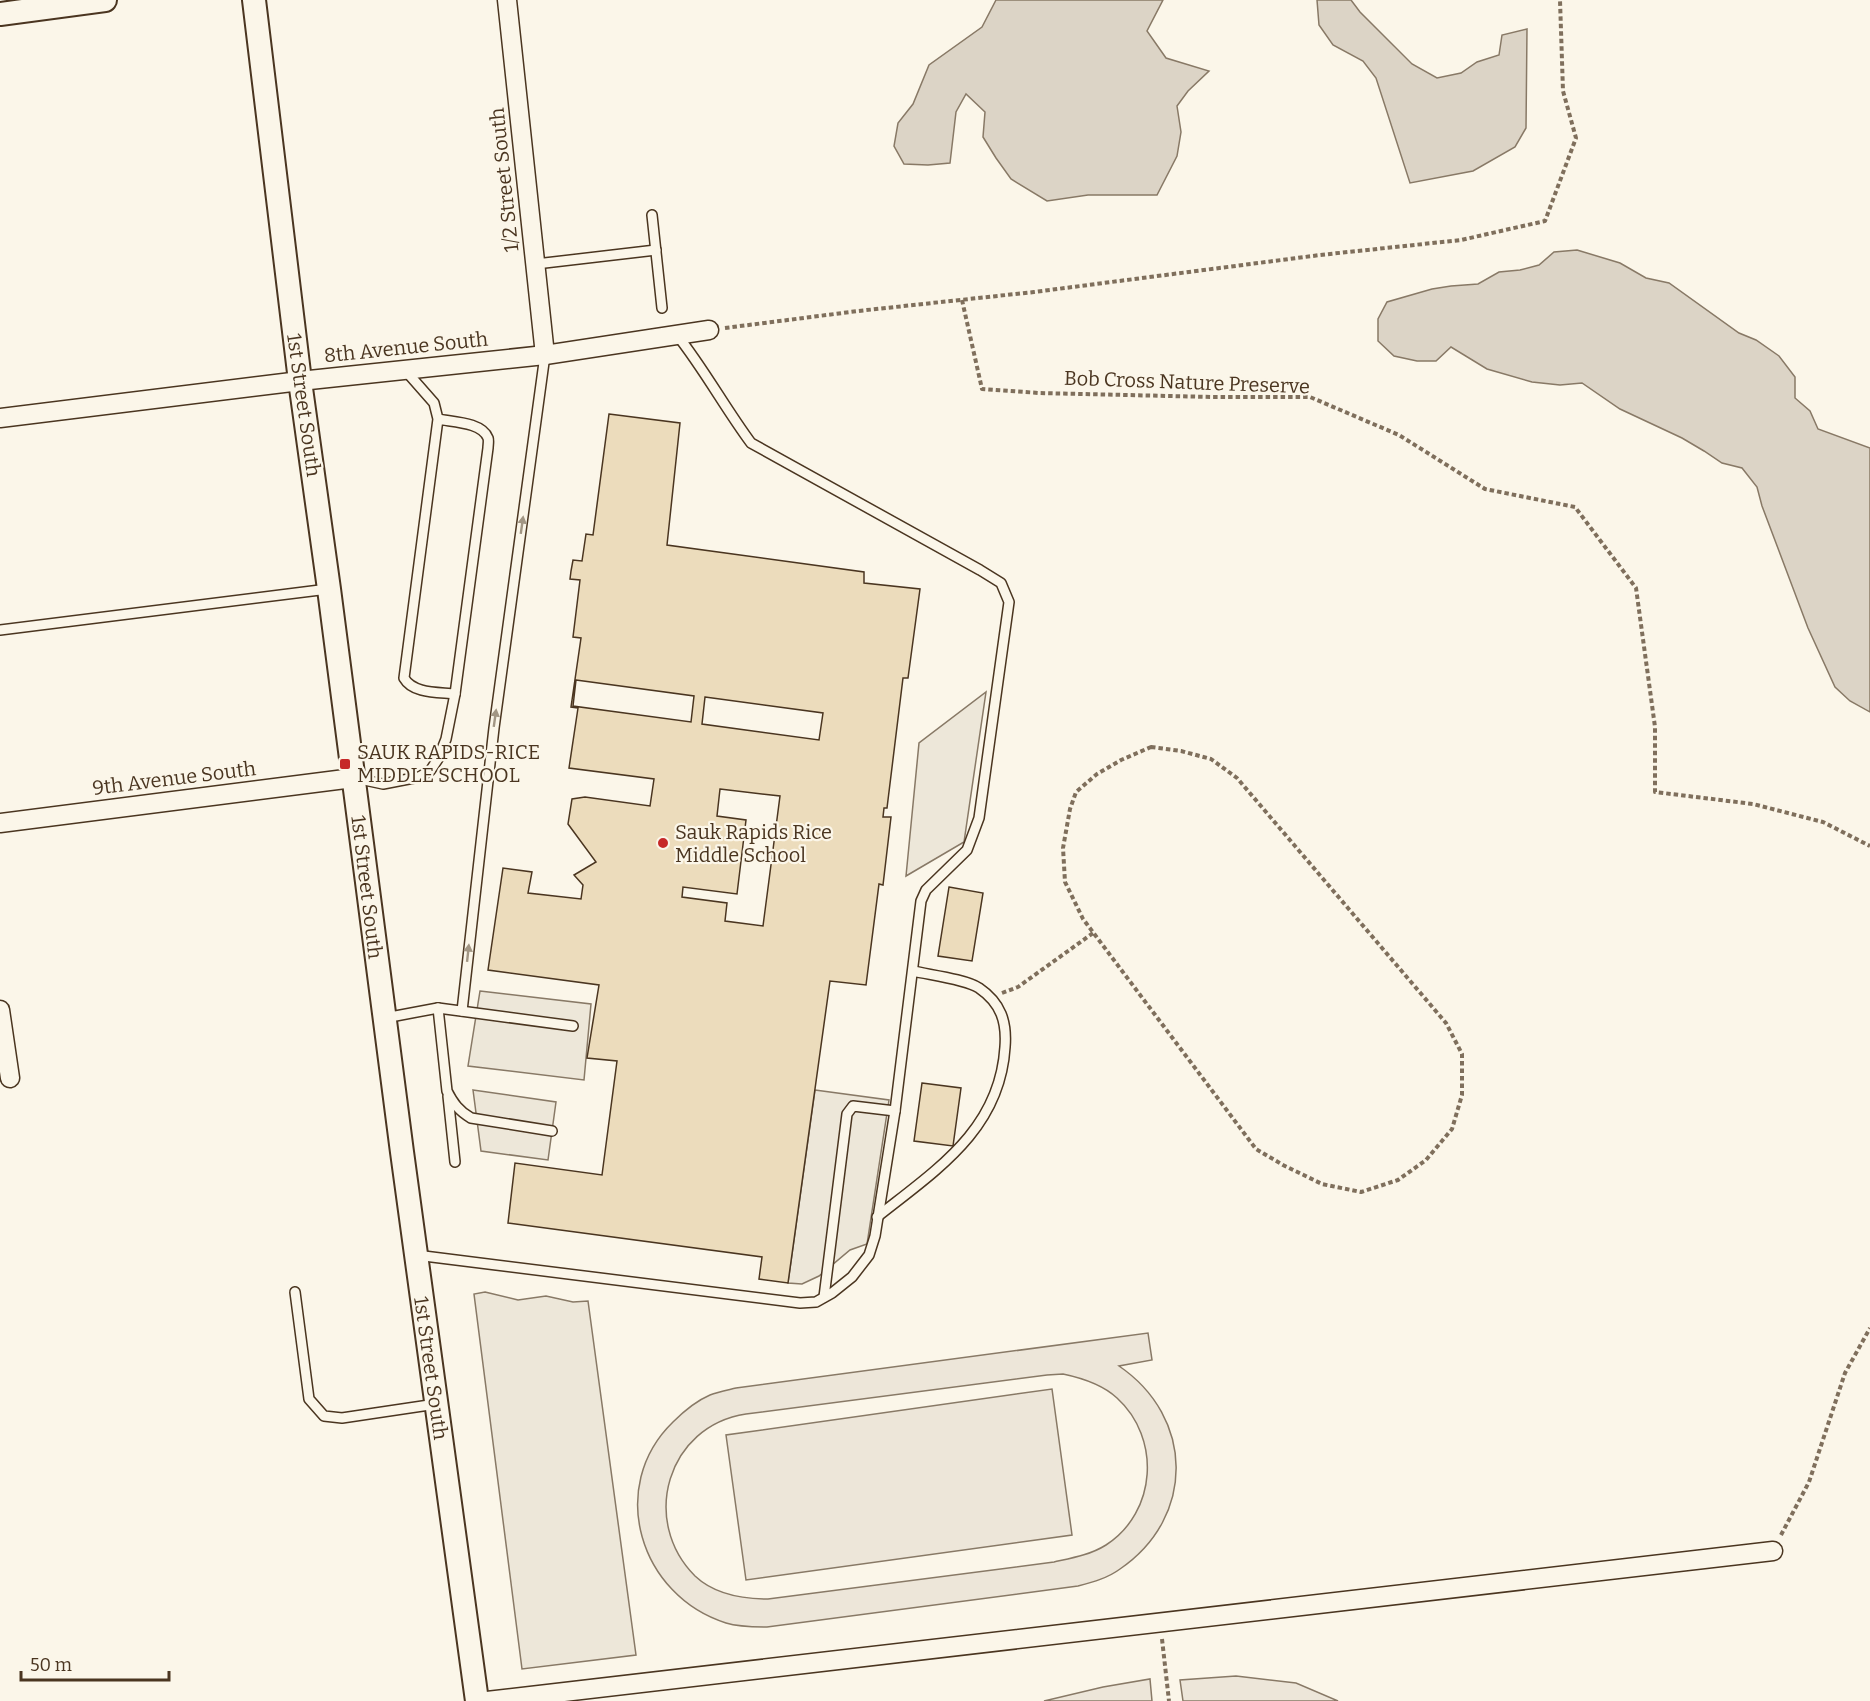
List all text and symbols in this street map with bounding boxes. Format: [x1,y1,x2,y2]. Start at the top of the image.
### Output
street label: 1/2 Street South [484,106,524,253]
street label: 8th Avenue South [323,326,490,368]
street label: 1st Street South [282,332,326,479]
street label: Bob Cross Nature Preserve [1064,366,1310,398]
one-way arrow [517,515,526,534]
one-way arrow [490,708,500,727]
place label: SAUK RAPIDS-RICE MIDDLE SCHOOL [357,740,540,787]
street label: 9th Avenue South [91,756,258,800]
marker: SAUK RAPIDS-RICE MIDDLE SCHOOL [338,757,352,771]
street label: 1st Street South [346,814,388,961]
place label: Sauk Rapids Rice Middle School [675,820,832,867]
marker: Sauk Rapids Rice Middle School [656,836,670,850]
one-way arrow [463,944,473,963]
street label: 1st Street South [409,1295,453,1442]
scale bar [21,1644,170,1682]
text: 50 m [30,1654,72,1676]

